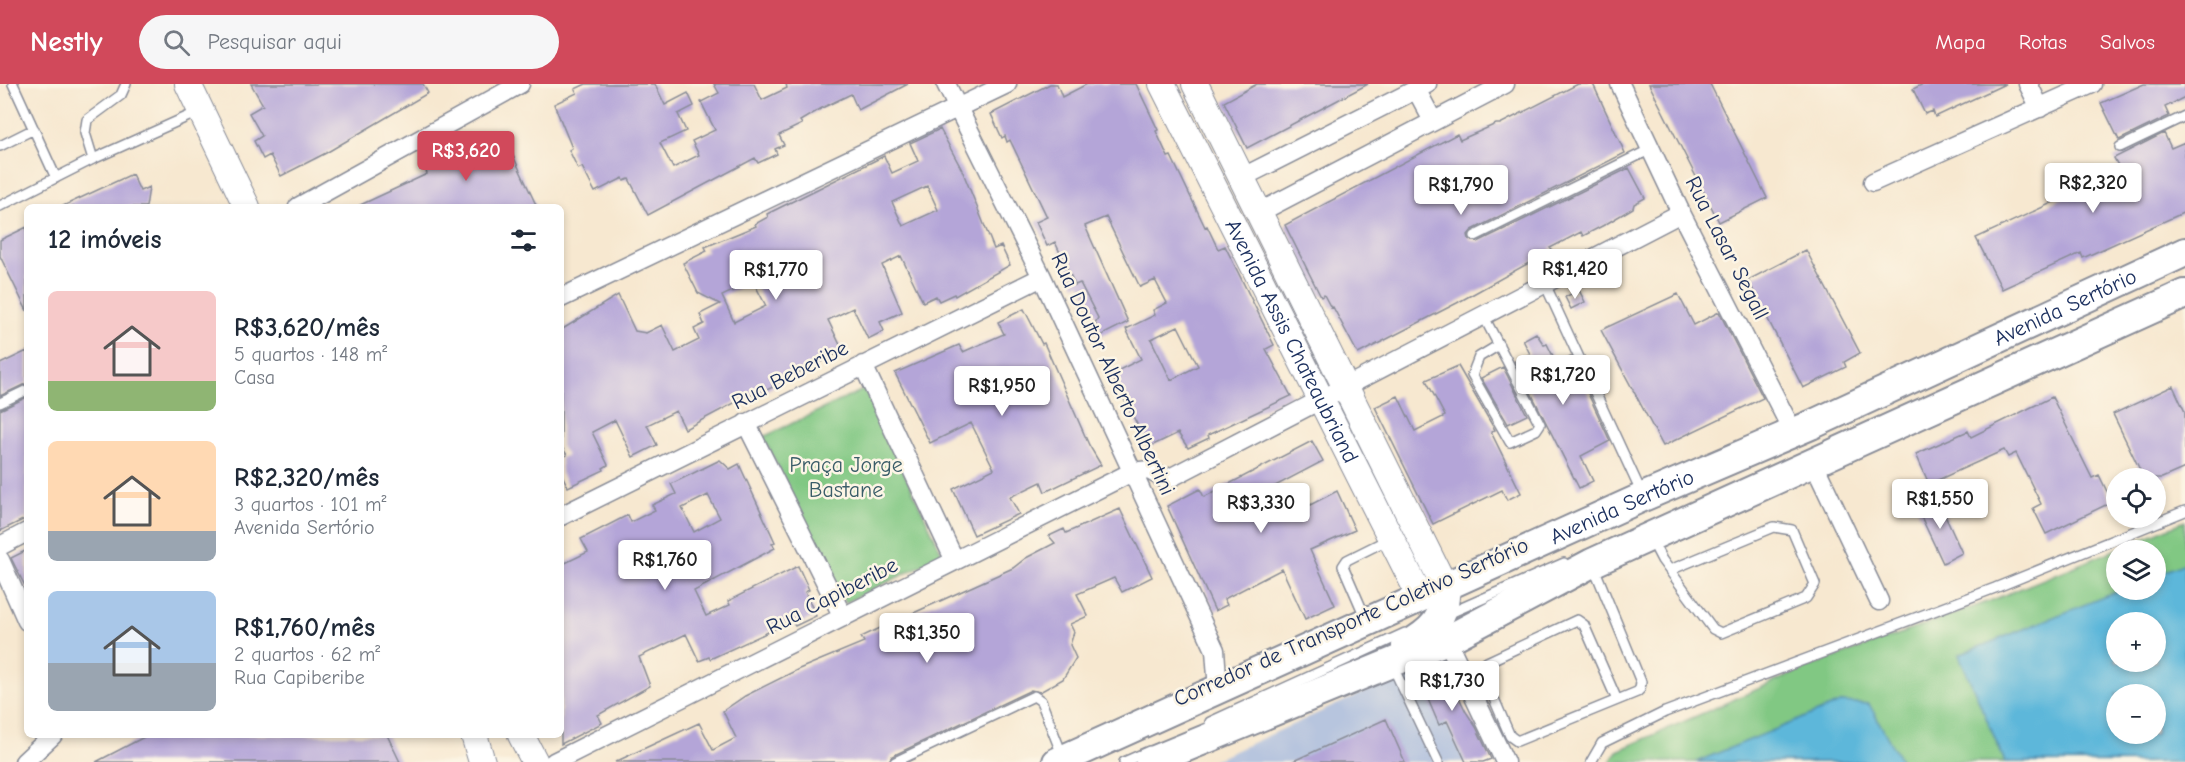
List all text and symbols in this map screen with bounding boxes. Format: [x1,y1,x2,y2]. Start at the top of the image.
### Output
search box [139,15,559,69]
text: Nestly [30,26,103,58]
icon: search [160,26,193,59]
text: Pesquisar aqui [208,29,342,55]
text: Mapa [1935,30,1986,54]
text: Rotas [2019,30,2067,54]
text: Salvos [2100,30,2155,54]
pin: R$3,620 [411,131,521,182]
text: R$3,620 [431,139,501,162]
pin: R$2,320 [2038,163,2148,214]
pin: R$1,790 [1406,165,1516,216]
text: R$2,320 [2059,171,2127,194]
street label: Rua Lasar Segall [1680,172,1774,324]
text: R$1,790 [1428,173,1494,196]
street label: Avenida Assis Chateaubriand [1219,215,1364,467]
icon: filters [507,224,540,257]
text: 12 imóveis [48,225,162,255]
street label: Rua Doutor Alberto Albertini [1045,249,1181,499]
pin: R$1,420 [1520,249,1630,300]
pin: R$1,770 [721,250,831,301]
text: R$1,420 [1542,257,1608,280]
text: R$1,770 [744,258,808,281]
street label: Avenida Sertório [1990,263,2141,352]
text: R$3,620/mês [234,313,380,343]
icon: home [96,315,168,387]
street label: Rua Beberibe [728,335,852,415]
text: 5 quartos · 148 m² [234,343,387,366]
pin: R$1,720 [1508,355,1618,406]
text: R$1,720 [1530,363,1596,386]
text: Casa [234,366,275,389]
pin: R$1,950 [947,366,1057,417]
text: R$1,950 [968,374,1036,397]
park label: Praça Jorge Bastane [789,452,903,503]
text: R$2,320/mês [234,463,379,493]
street label: Avenida Sertório [1546,464,1698,550]
icon: home [96,465,168,537]
map controls [2106,468,2166,744]
button: locate [2106,468,2166,528]
pin: R$1,550 [1885,479,1995,530]
pin: R$3,330 [1206,483,1316,534]
text: R$1,550 [1906,487,1974,510]
text: R$3,330 [1227,491,1295,514]
text: 3 quartos · 101 m² [234,493,387,516]
text: Avenida Sertório [234,516,375,539]
street label: Corredor de Transporte Coletivo Sertório [1170,532,1532,712]
pin: R$1,760 [610,540,720,591]
button: layers [2106,540,2166,600]
text: R$1,760 [632,548,698,571]
street label: Rua Capiberibe [762,552,902,640]
button: + [2106,612,2166,672]
text: R$1,760/mês [234,613,375,643]
pin: R$1,350 [872,613,982,664]
icon: home [96,615,168,687]
text: R$1,350 [893,621,961,644]
text: 2 quartos · 62 m² [234,643,380,666]
pin: R$1,730 [1397,661,1507,712]
text: Rua Capiberibe [234,666,365,689]
text: R$1,730 [1419,669,1485,692]
button: − [2106,684,2166,744]

